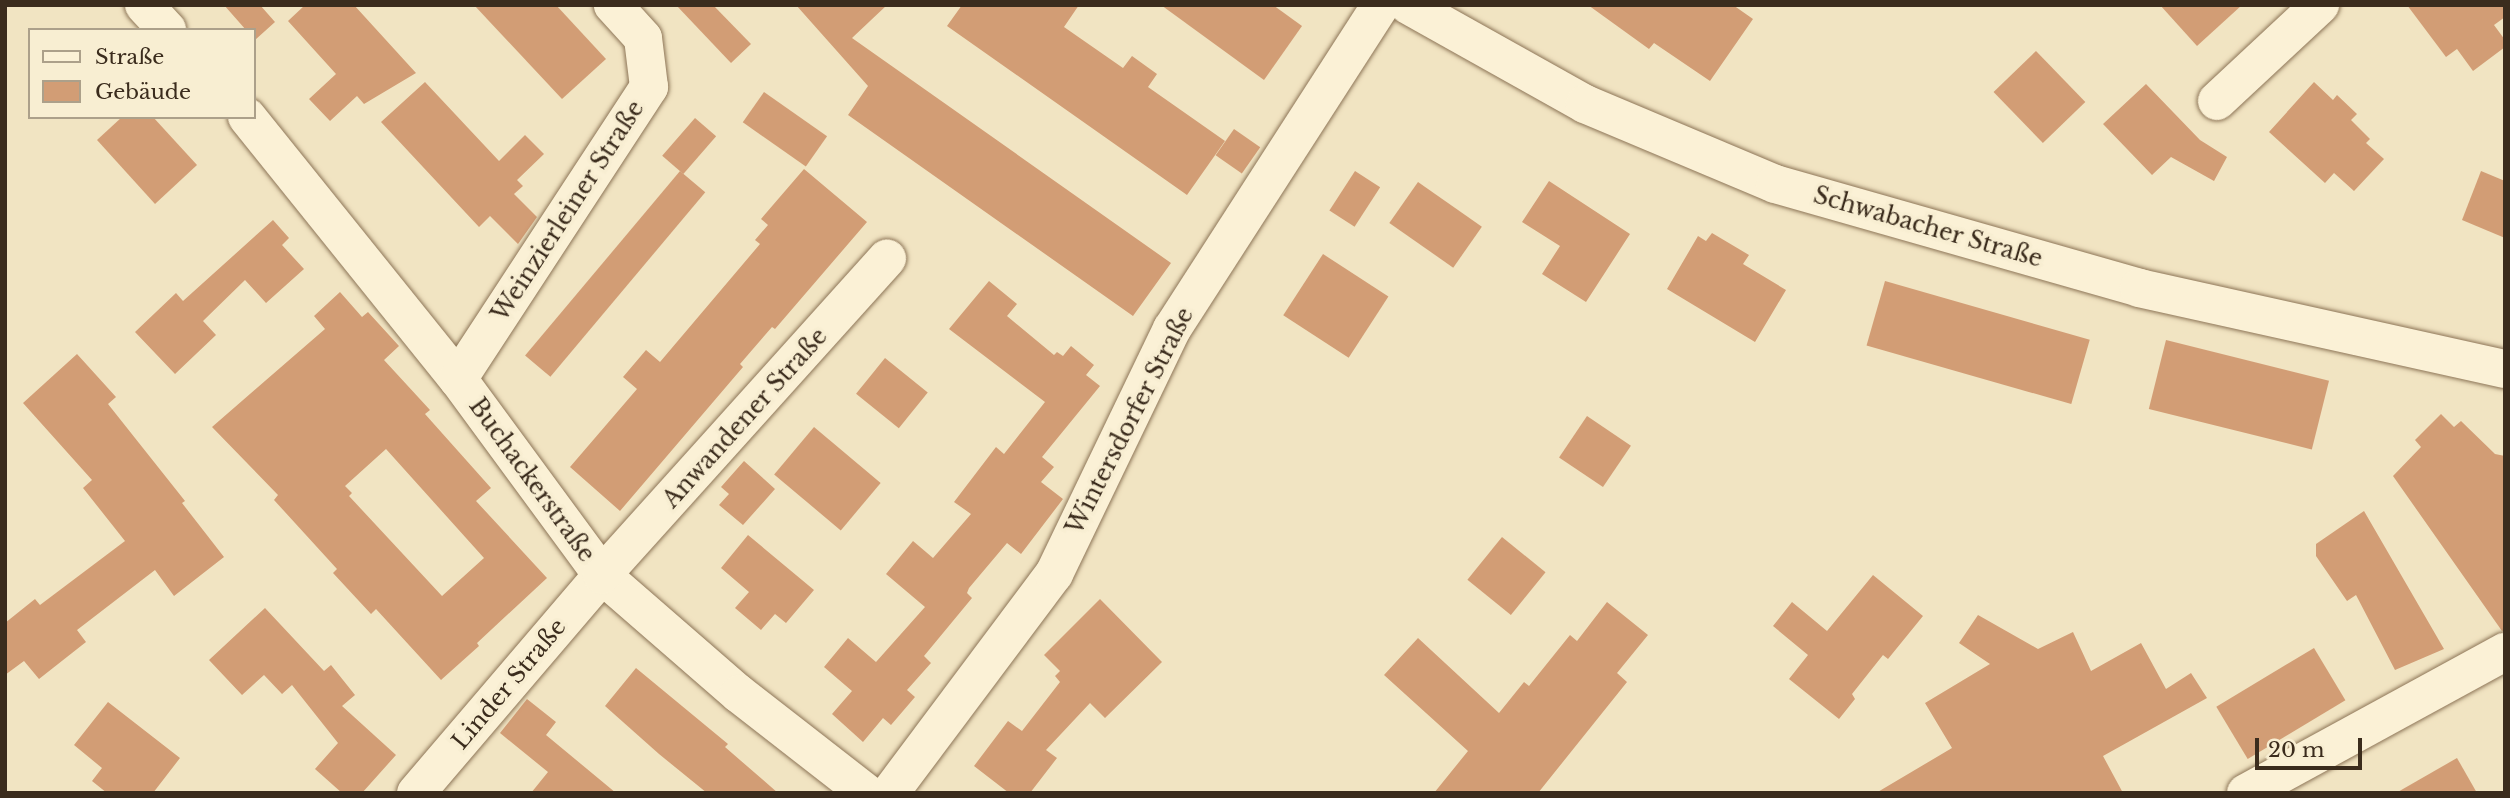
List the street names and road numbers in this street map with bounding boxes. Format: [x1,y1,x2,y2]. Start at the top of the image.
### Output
street label: Weinzierleiner Straße [486,95,650,327]
street label: Schwabacher Straße [1810,181,2046,273]
street label: Wintersdorfer Straße [1061,303,1199,539]
street label: Anwandener Straße [657,322,833,514]
street label: Buchackerstraße [463,393,601,567]
street label: Linder Straße [446,613,572,755]

